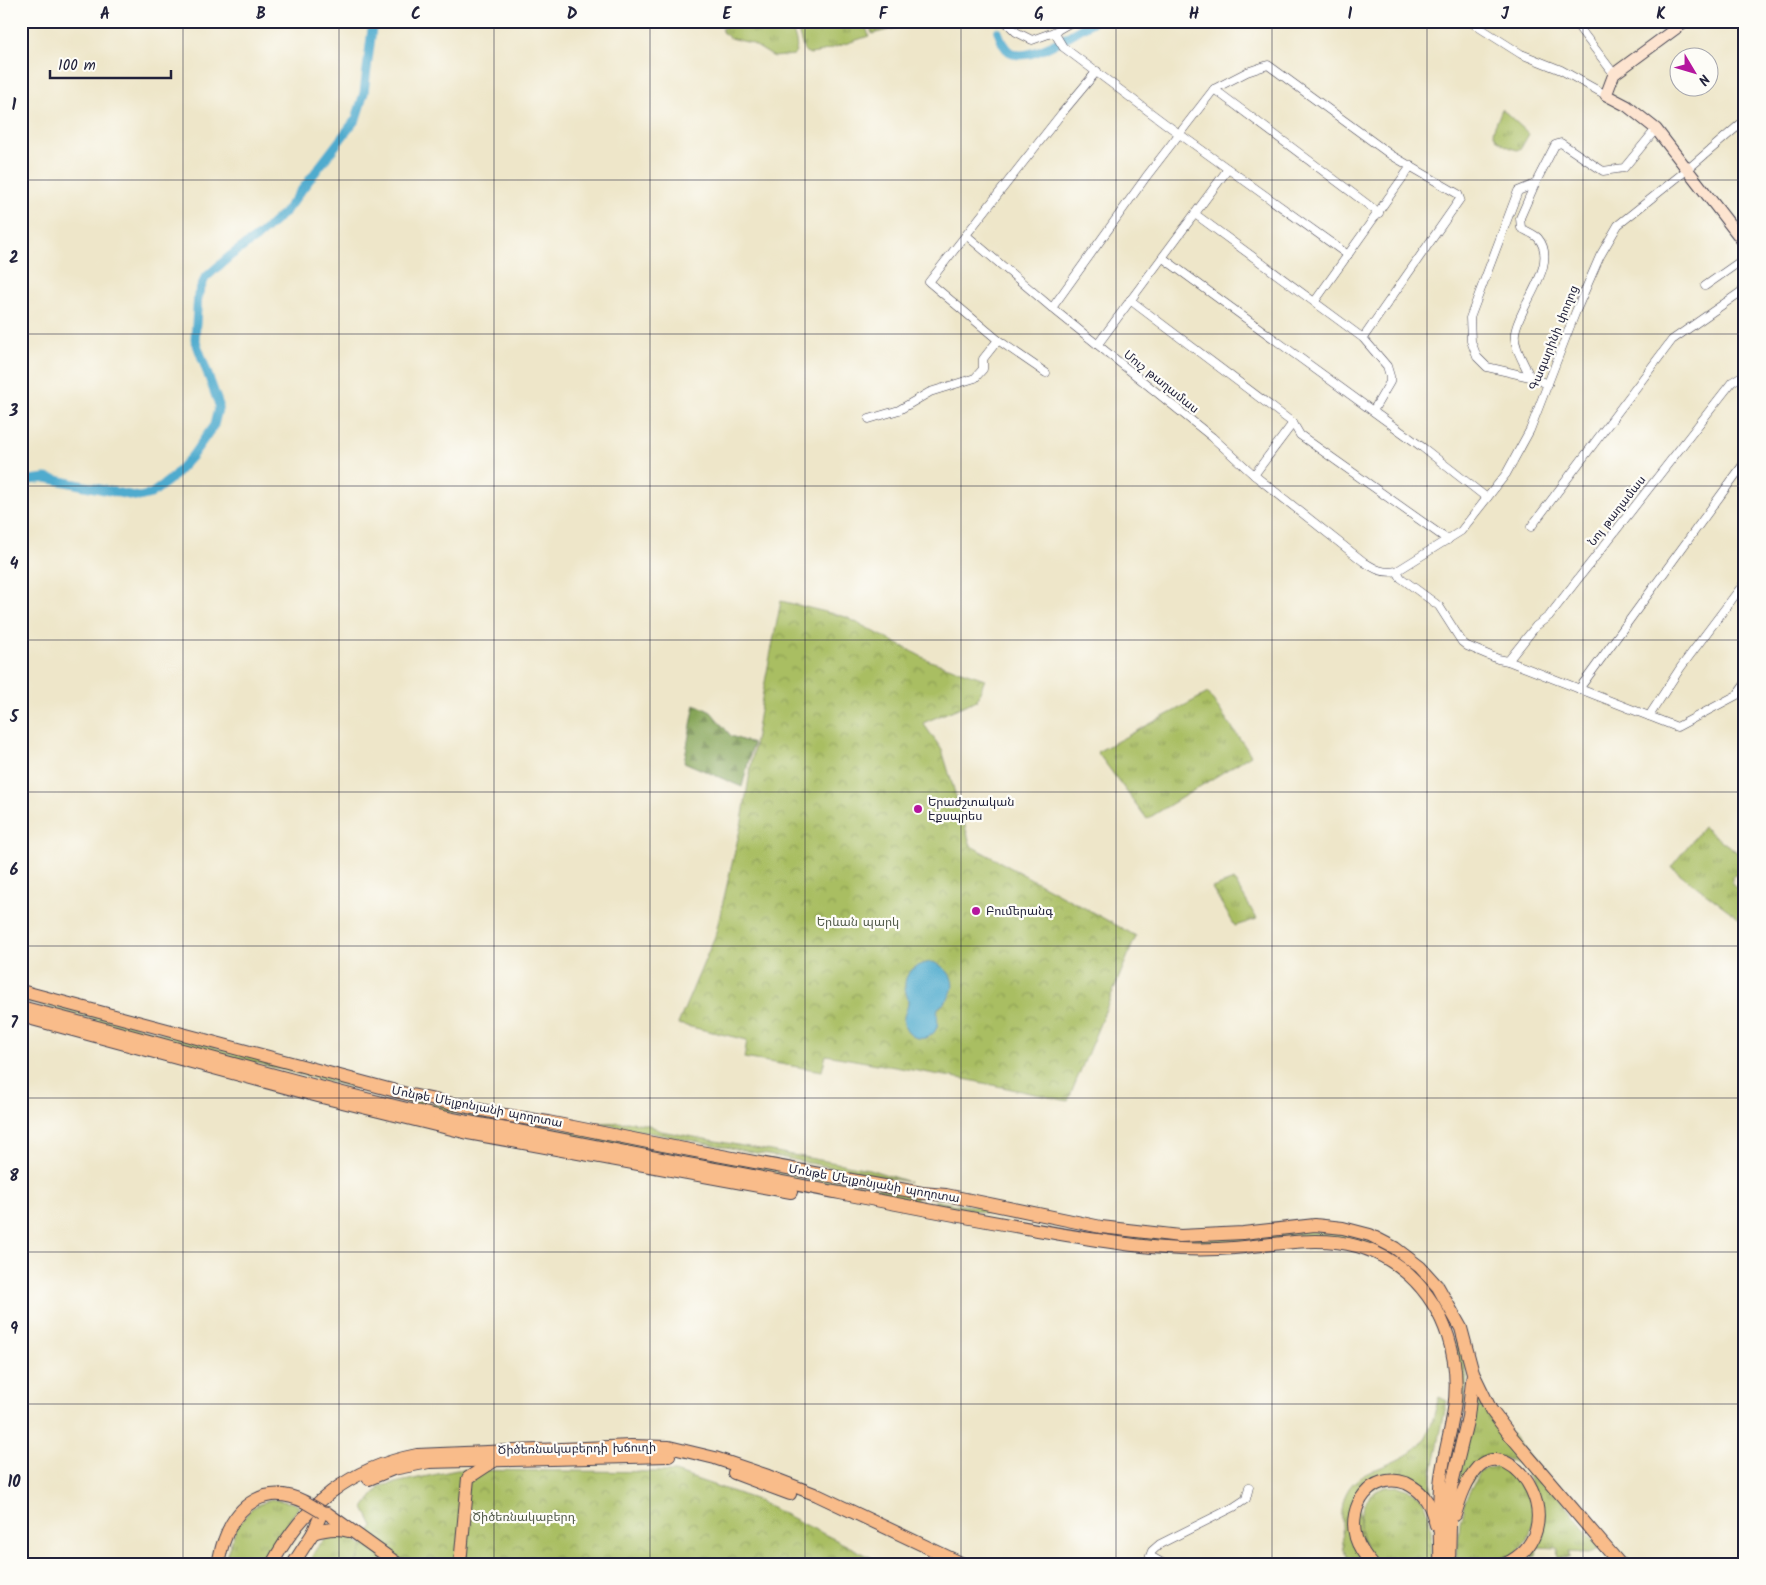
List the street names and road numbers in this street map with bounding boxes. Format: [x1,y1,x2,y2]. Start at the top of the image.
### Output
street label: Գագարինի փողոց [1524,283,1584,393]
street label: Մուշ թաղամաս [1119,346,1203,418]
street label: Նոյ թաղամաս [1583,472,1651,550]
street label: Մոնթե Մելքոնյանի պողոտա [390,1081,564,1133]
street label: Մոնթե Մելքոնյանի պողոտա [787,1160,961,1208]
street label: Ծիծեռնակաբերդի խճուղի [498,1438,656,1460]

